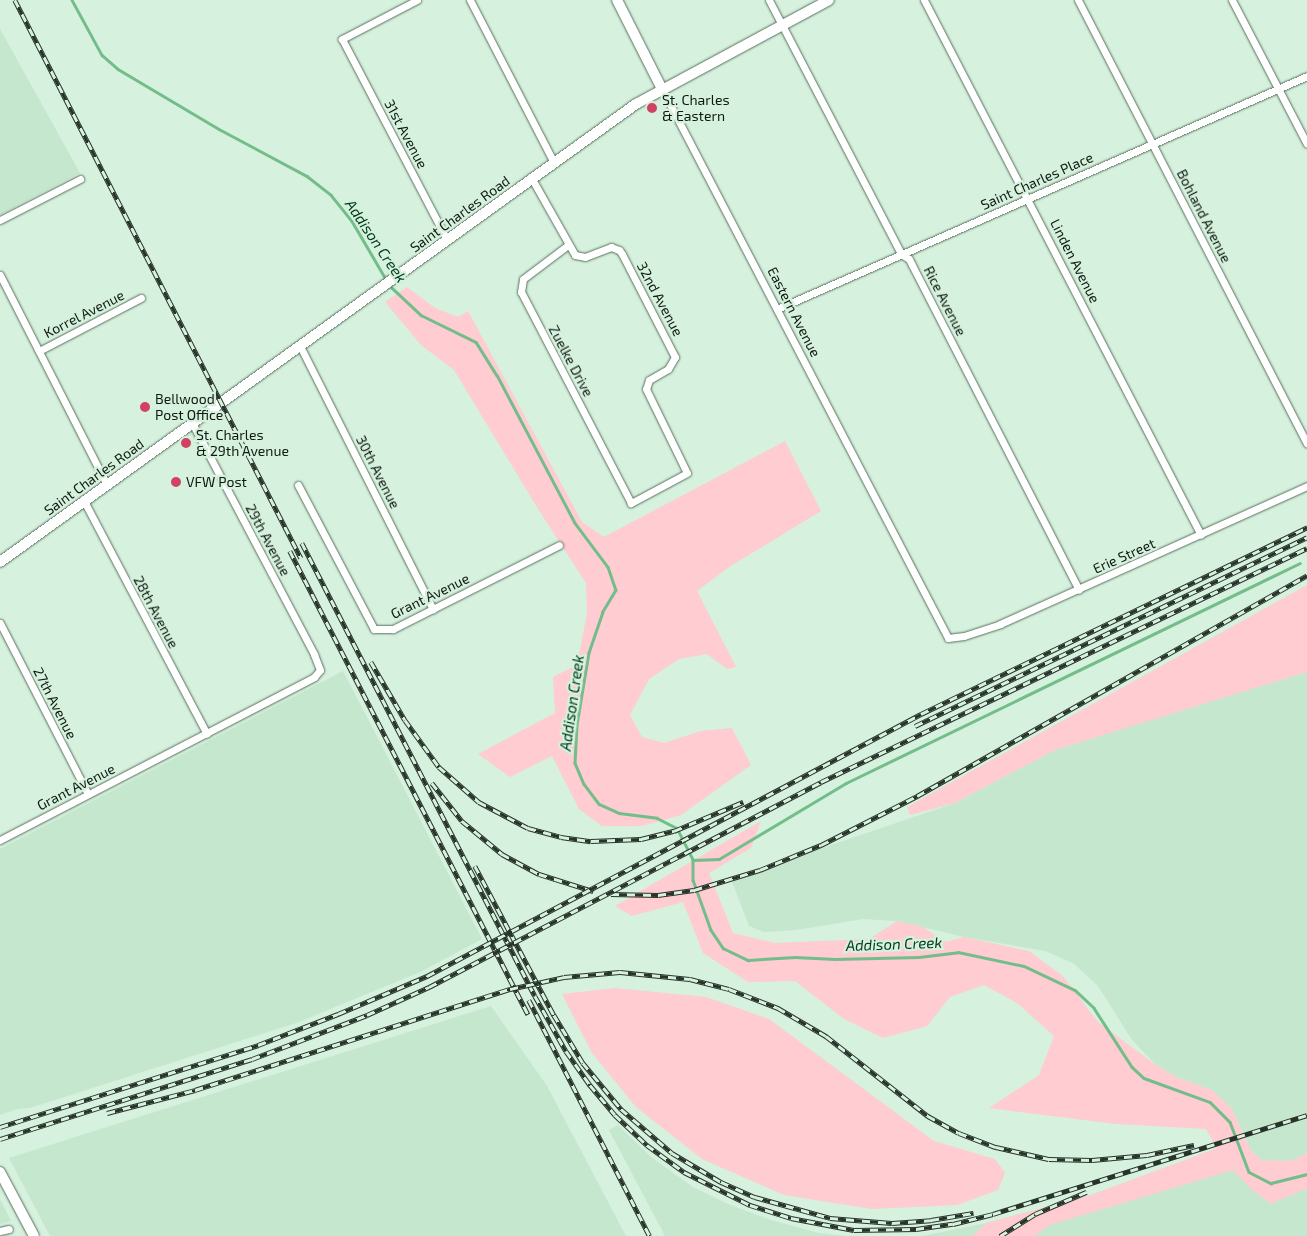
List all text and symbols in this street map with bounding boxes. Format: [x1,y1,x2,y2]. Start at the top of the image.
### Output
place label: St. Charles & Eastern [662,92,730,124]
street label: 31st Avenue [381,97,431,171]
marker: St. Charles & Eastern [646,102,658,114]
street label: Saint Charles Place [978,149,1096,213]
street label: Bohland Avenue [1173,166,1235,266]
street label: Saint Charles Road [407,172,513,256]
water label: Addison Creek [342,196,410,286]
street label: Linden Avenue [1047,216,1103,306]
street label: 32nd Avenue [633,259,687,339]
street label: Rice Avenue [920,263,970,339]
street label: Eastern Avenue [764,264,824,360]
street label: Korrel Avenue [41,286,127,342]
street label: Zuelke Drive [545,322,597,400]
place label: Bellwood Post Office [155,391,223,424]
marker: Bellwood Post Office [139,401,151,413]
place label: St. Charles & 29th Avenue [196,427,289,460]
street label: 30th Avenue [352,433,404,511]
street label: Saint Charles Road [41,435,147,519]
marker: St. Charles & 29th Avenue [180,437,192,449]
place label: VFW Post [186,474,247,490]
marker: VFW Post [170,476,182,488]
street label: 29th Avenue [242,501,294,579]
street label: Erie Street [1090,535,1158,577]
street label: Grant Avenue [388,570,472,622]
street label: 28th Avenue [130,573,182,651]
water label: Addison Creek [556,654,588,752]
street label: 27th Avenue [30,664,80,742]
street label: Grant Avenue [34,760,118,814]
water label: Addison Creek [845,933,943,955]

